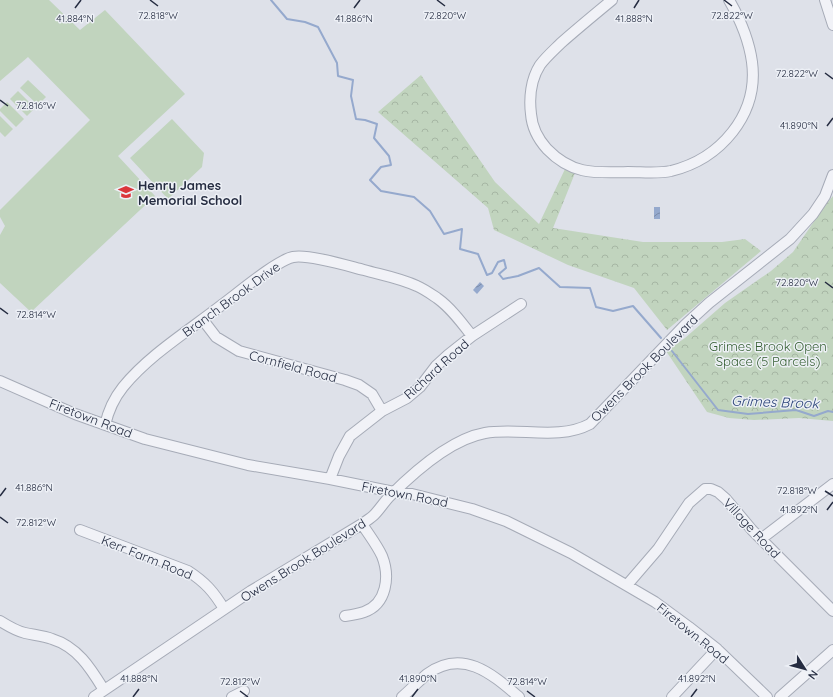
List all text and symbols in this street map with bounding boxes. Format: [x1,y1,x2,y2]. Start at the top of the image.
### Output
text: 72.818°W [138,9,178,22]
text: 72.820°W [424,9,467,22]
text: 72.822°W [711,9,753,22]
text: 41.884°N [56,12,94,25]
text: 41.886°N [335,12,373,25]
text: 41.888°N [615,12,653,25]
text: 72.822°W [776,67,818,80]
text: 72.816°W [16,99,56,112]
text: 41.890°N [780,119,818,132]
place label: Henry James Memorial School [138,177,242,208]
school or university icon: Henry James Memorial School [117,183,135,201]
street label: Branch Brook Drive [179,258,283,340]
text: 72.820°W [776,276,819,289]
text: 72.814°W [16,308,56,321]
street label: Owens Brook Boulevard [587,311,701,425]
street label: Richard Road [400,336,472,402]
park label: Grimes Brook Open Space (5 Parcels) [709,338,827,369]
street label: Cornfield Road [247,347,339,385]
water label: Grimes Brook [731,391,821,413]
street label: Firetown Road [47,395,135,441]
street label: Firetown Road [361,478,449,510]
text: 41.886°N [15,481,53,494]
text: 72.818°W [777,484,817,497]
street label: Village Road [720,495,784,561]
text: 41.892°N [780,503,818,516]
street label: Owens Brook Boulevard [237,515,369,605]
text: 72.812°W [16,516,56,529]
street label: Kerr Farm Road [99,531,195,583]
street label: Firetown Road [654,599,732,667]
north arrow [785,649,825,689]
text: N [805,667,821,682]
text: 41.888°N [120,672,158,685]
text: 41.890°N [399,672,437,685]
text: 41.892°N [678,672,716,685]
text: 72.812°W [220,675,260,688]
text: 72.814°W [507,675,547,688]

